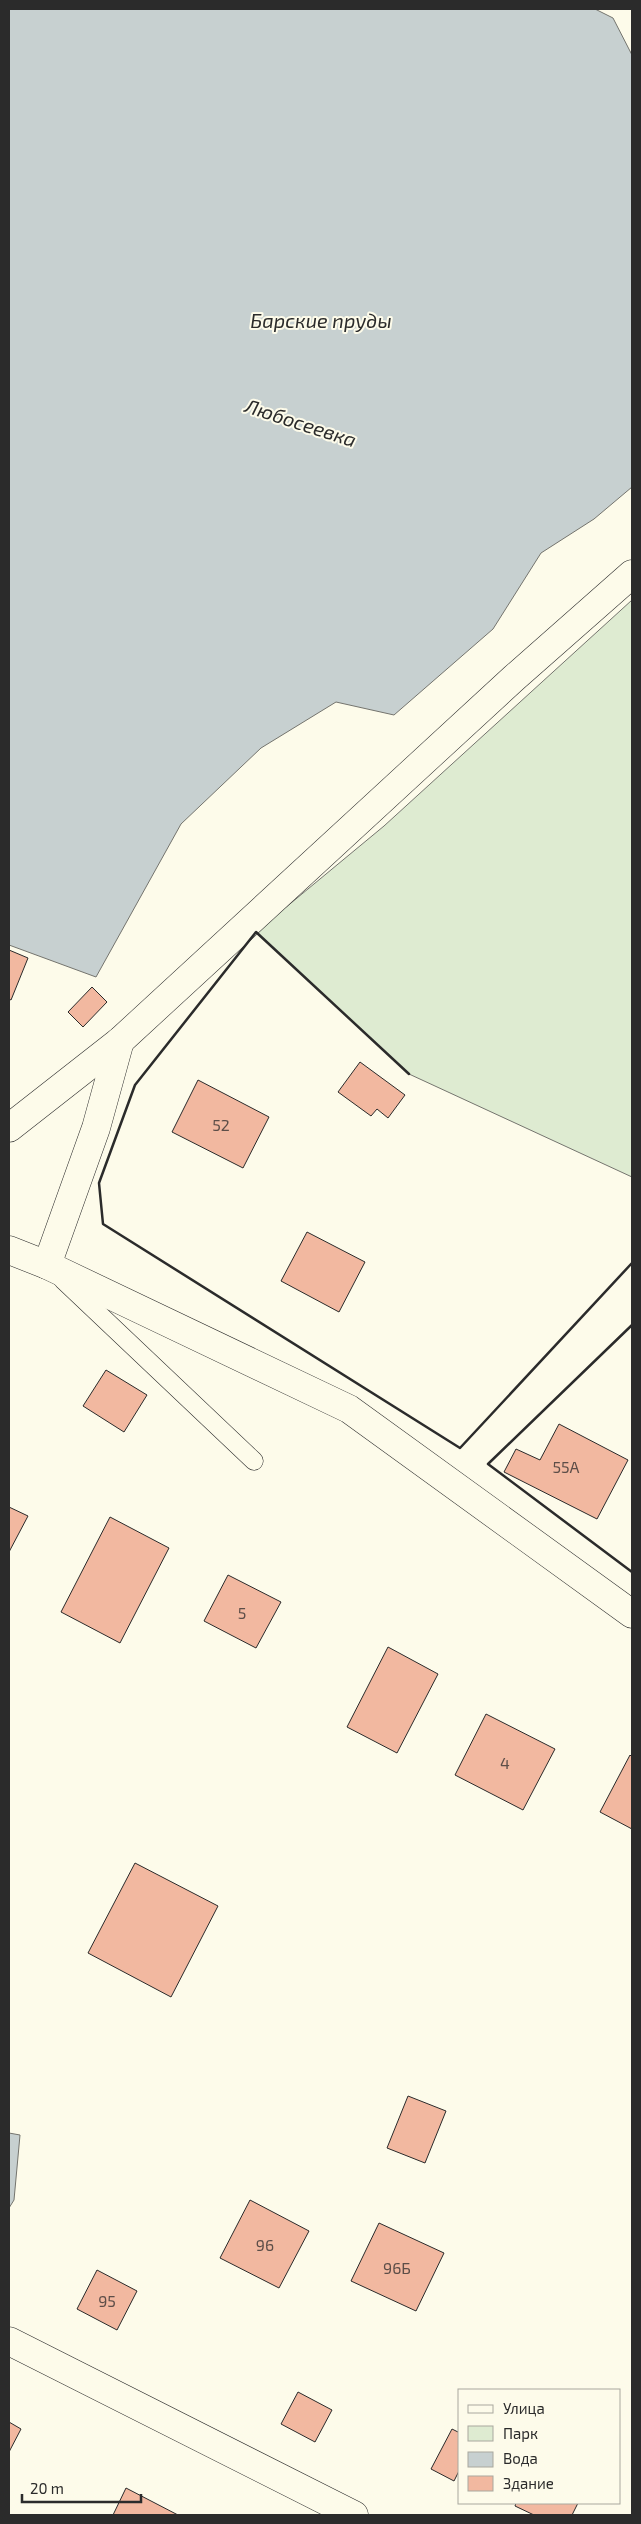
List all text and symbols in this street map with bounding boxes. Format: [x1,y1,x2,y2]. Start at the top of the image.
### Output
water label: Барские пруды [250,308,392,332]
water label: Любосеевка [241,392,360,451]
house number: 52 [212,1115,230,1134]
house number: 55А [552,1457,580,1476]
house number: 5 [238,1603,246,1622]
house number: 4 [500,1753,510,1772]
house number: 96 [256,2235,274,2254]
house number: 96Б [383,2258,411,2277]
house number: 95 [98,2291,116,2310]
legend [458,2389,621,2504]
text: Улица [503,2399,545,2417]
text: Парк [503,2424,538,2442]
text: Вода [503,2449,538,2467]
scale bar [22,2472,141,2504]
text: Здание [503,2474,554,2492]
text: 20 m [30,2479,64,2497]

